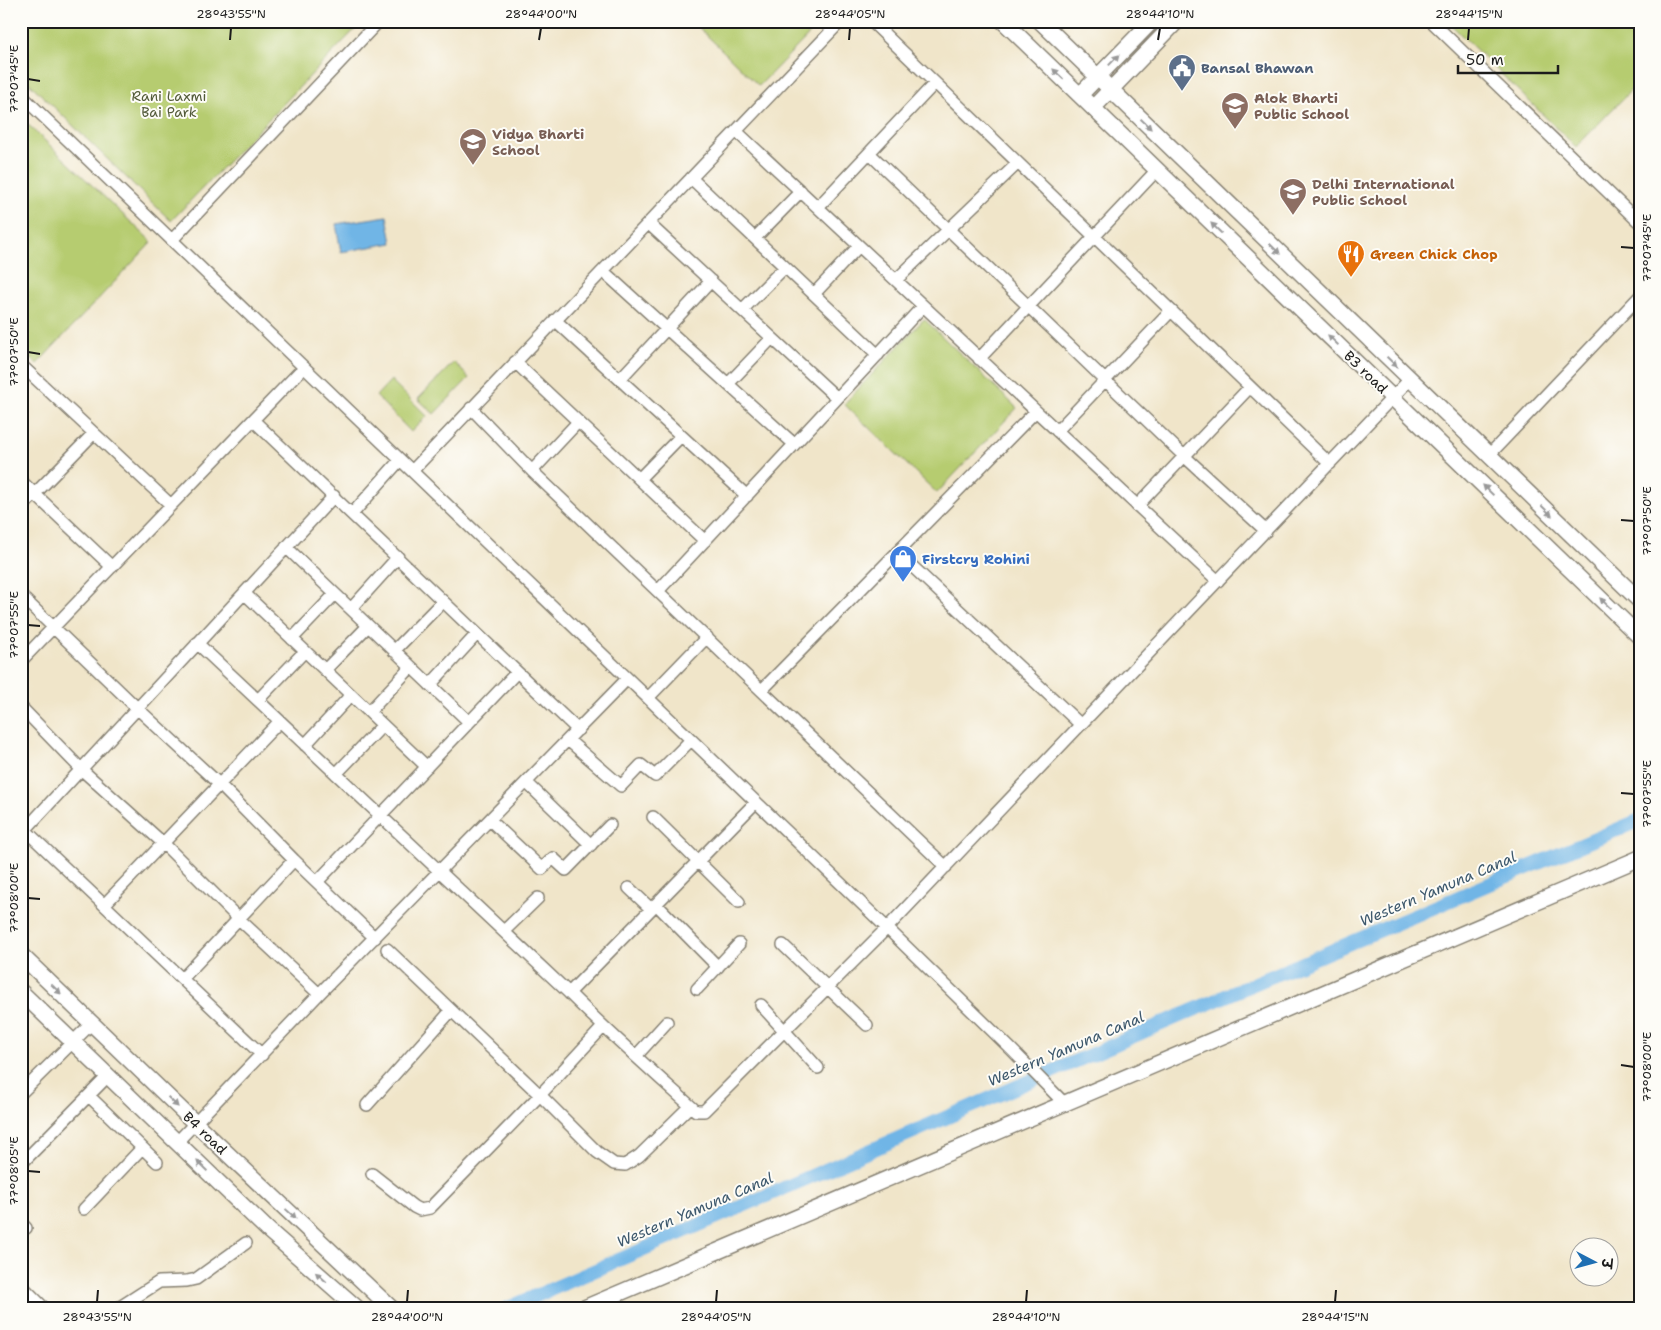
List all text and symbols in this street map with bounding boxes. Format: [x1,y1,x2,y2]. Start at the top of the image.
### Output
text: 28°43'55"N [196,6,266,22]
text: 28°44'00"N [505,6,577,22]
text: 28°44'05"N [814,6,886,22]
text: 28°44'10"N [1125,6,1195,22]
text: 28°44'15"N [1435,6,1503,22]
scale bar [1458,42,1558,74]
text: 77°07'45"E [6,45,22,113]
text: 50 m [1466,50,1504,70]
public building icon: Bansal Bhawan [1167,53,1197,92]
one-way arrow [1108,55,1120,67]
place label: Bansal Bhawan [1201,59,1314,77]
one-way arrow [1052,68,1064,80]
park label: Rani Laxmi Bai Park [132,87,206,121]
place label: Alok Bharti Public School [1254,89,1349,123]
school or university icon: Alok Bharti Public School [1220,91,1250,130]
one-way arrow [1139,117,1151,129]
place label: Vidya Bharti School [492,125,584,159]
school or university icon: Vidya Bharti School [458,127,488,166]
place label: Delhi International Public School [1312,175,1455,209]
school or university icon: Delhi International Public School [1278,177,1308,216]
text: 77°07'45"E [1639,214,1655,282]
one-way arrow [1211,222,1223,234]
restaurant icon: Green Chick Chop [1336,239,1366,278]
one-way arrow [1269,243,1281,255]
place label: Green Chick Chop [1370,245,1498,263]
text: 77°07'50"E [6,317,22,387]
one-way arrow [1328,335,1340,347]
street label: B3 road [1340,347,1392,397]
one-way arrow [1386,355,1398,367]
one-way arrow [1482,484,1494,496]
text: 77°07'50"E [1639,486,1655,556]
one-way arrow [1540,505,1552,517]
shop icon: Firstcry Rohini [888,544,918,583]
place label: Firstcry Rohini [922,550,1030,568]
text: 77°07'55"E [6,591,22,659]
one-way arrow [1599,597,1611,609]
text: 77°07'55"E [1639,760,1655,828]
water label: Western Yamuna Canal [1357,847,1520,931]
text: 77°08'00"E [6,863,22,933]
one-way arrow [50,983,62,995]
water label: Western Yamuna Canal [985,1007,1148,1091]
text: 77°08'00"E [1639,1032,1655,1102]
one-way arrow [167,1096,179,1108]
street label: B4 road [179,1108,231,1158]
text: 77°08'05"E [6,1136,22,1206]
one-way arrow [196,1160,208,1172]
water label: Western Yamuna Canal [614,1168,777,1252]
one-way arrow [285,1208,297,1220]
north arrow [1568,1238,1618,1288]
text: उ [1597,1256,1617,1271]
one-way arrow [315,1271,328,1282]
text: 28°43'55"N [62,1309,132,1325]
text: 28°44'00"N [371,1309,443,1325]
text: 28°44'05"N [680,1309,752,1325]
text: 28°44'10"N [991,1309,1061,1325]
text: 28°44'15"N [1301,1309,1369,1325]

